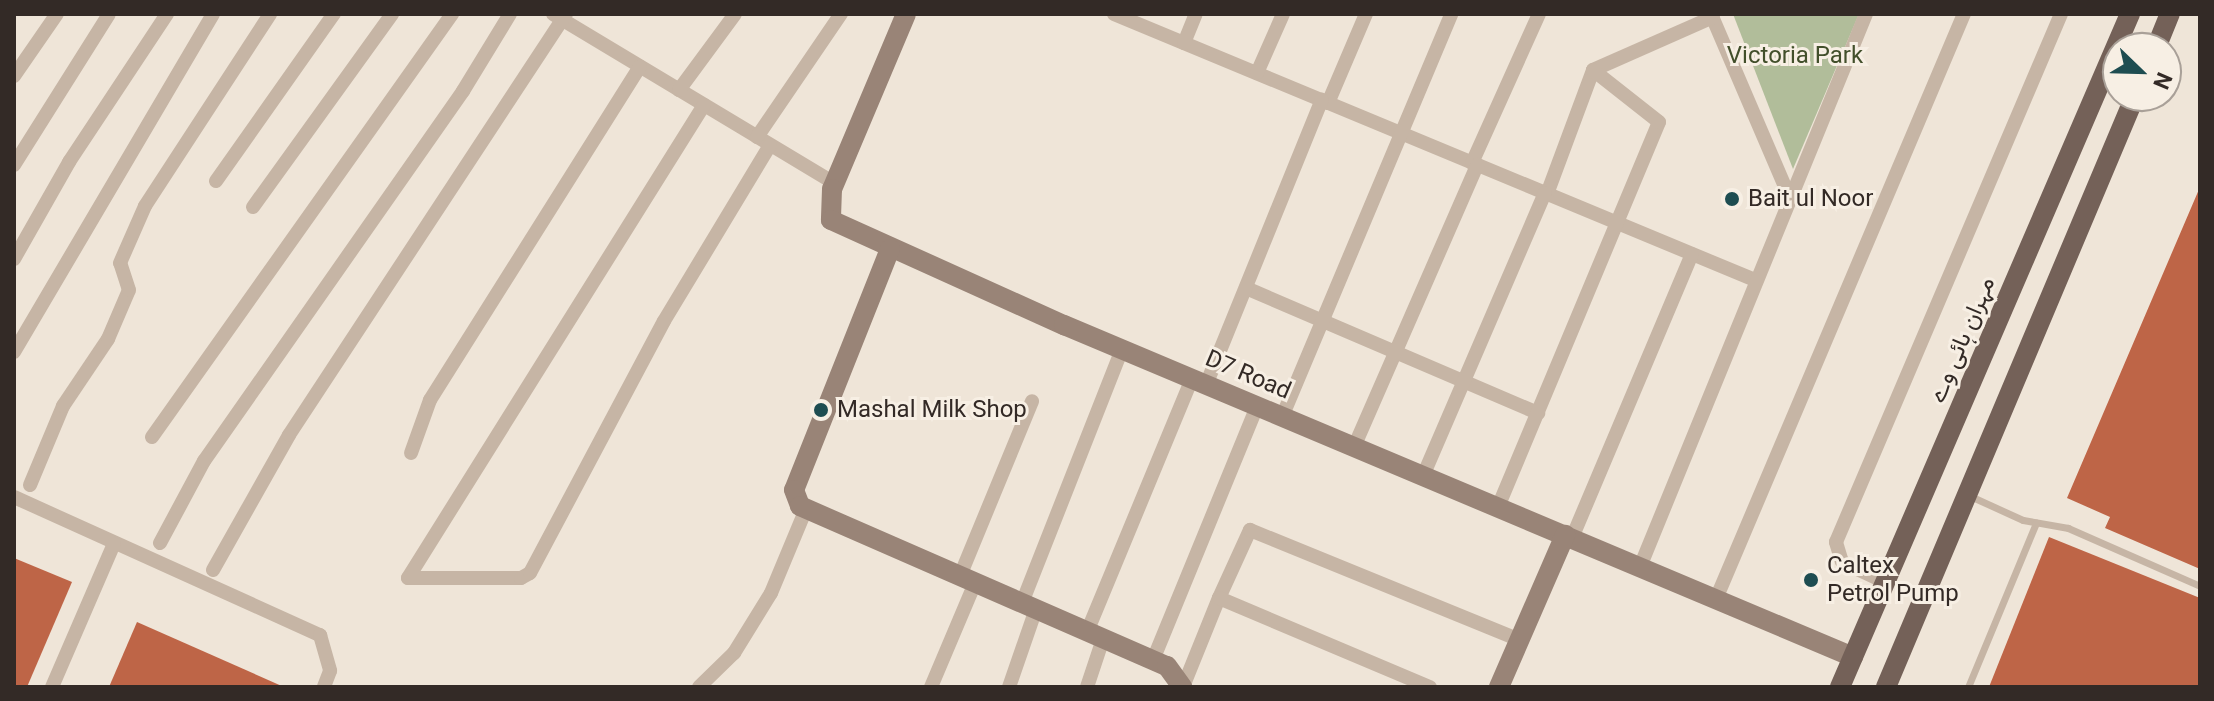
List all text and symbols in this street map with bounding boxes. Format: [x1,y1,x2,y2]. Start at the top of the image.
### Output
north arrow [2102,32,2182,112]
park label: Victoria Park [1727,42,1863,70]
text: N [2148,69,2177,93]
place label: Bait ul Noor [1748,185,1873,213]
marker: Bait ul Noor [1723,190,1741,208]
street label: مہران ہائی وے [1923,273,2001,407]
street label: D7 Road [1201,344,1295,406]
place label: Mashal Milk Shop [837,396,1027,424]
marker: Mashal Milk Shop [812,401,830,419]
place label: Caltex Petrol Pump [1827,552,1959,608]
marker: Caltex Petrol Pump [1802,571,1820,589]

